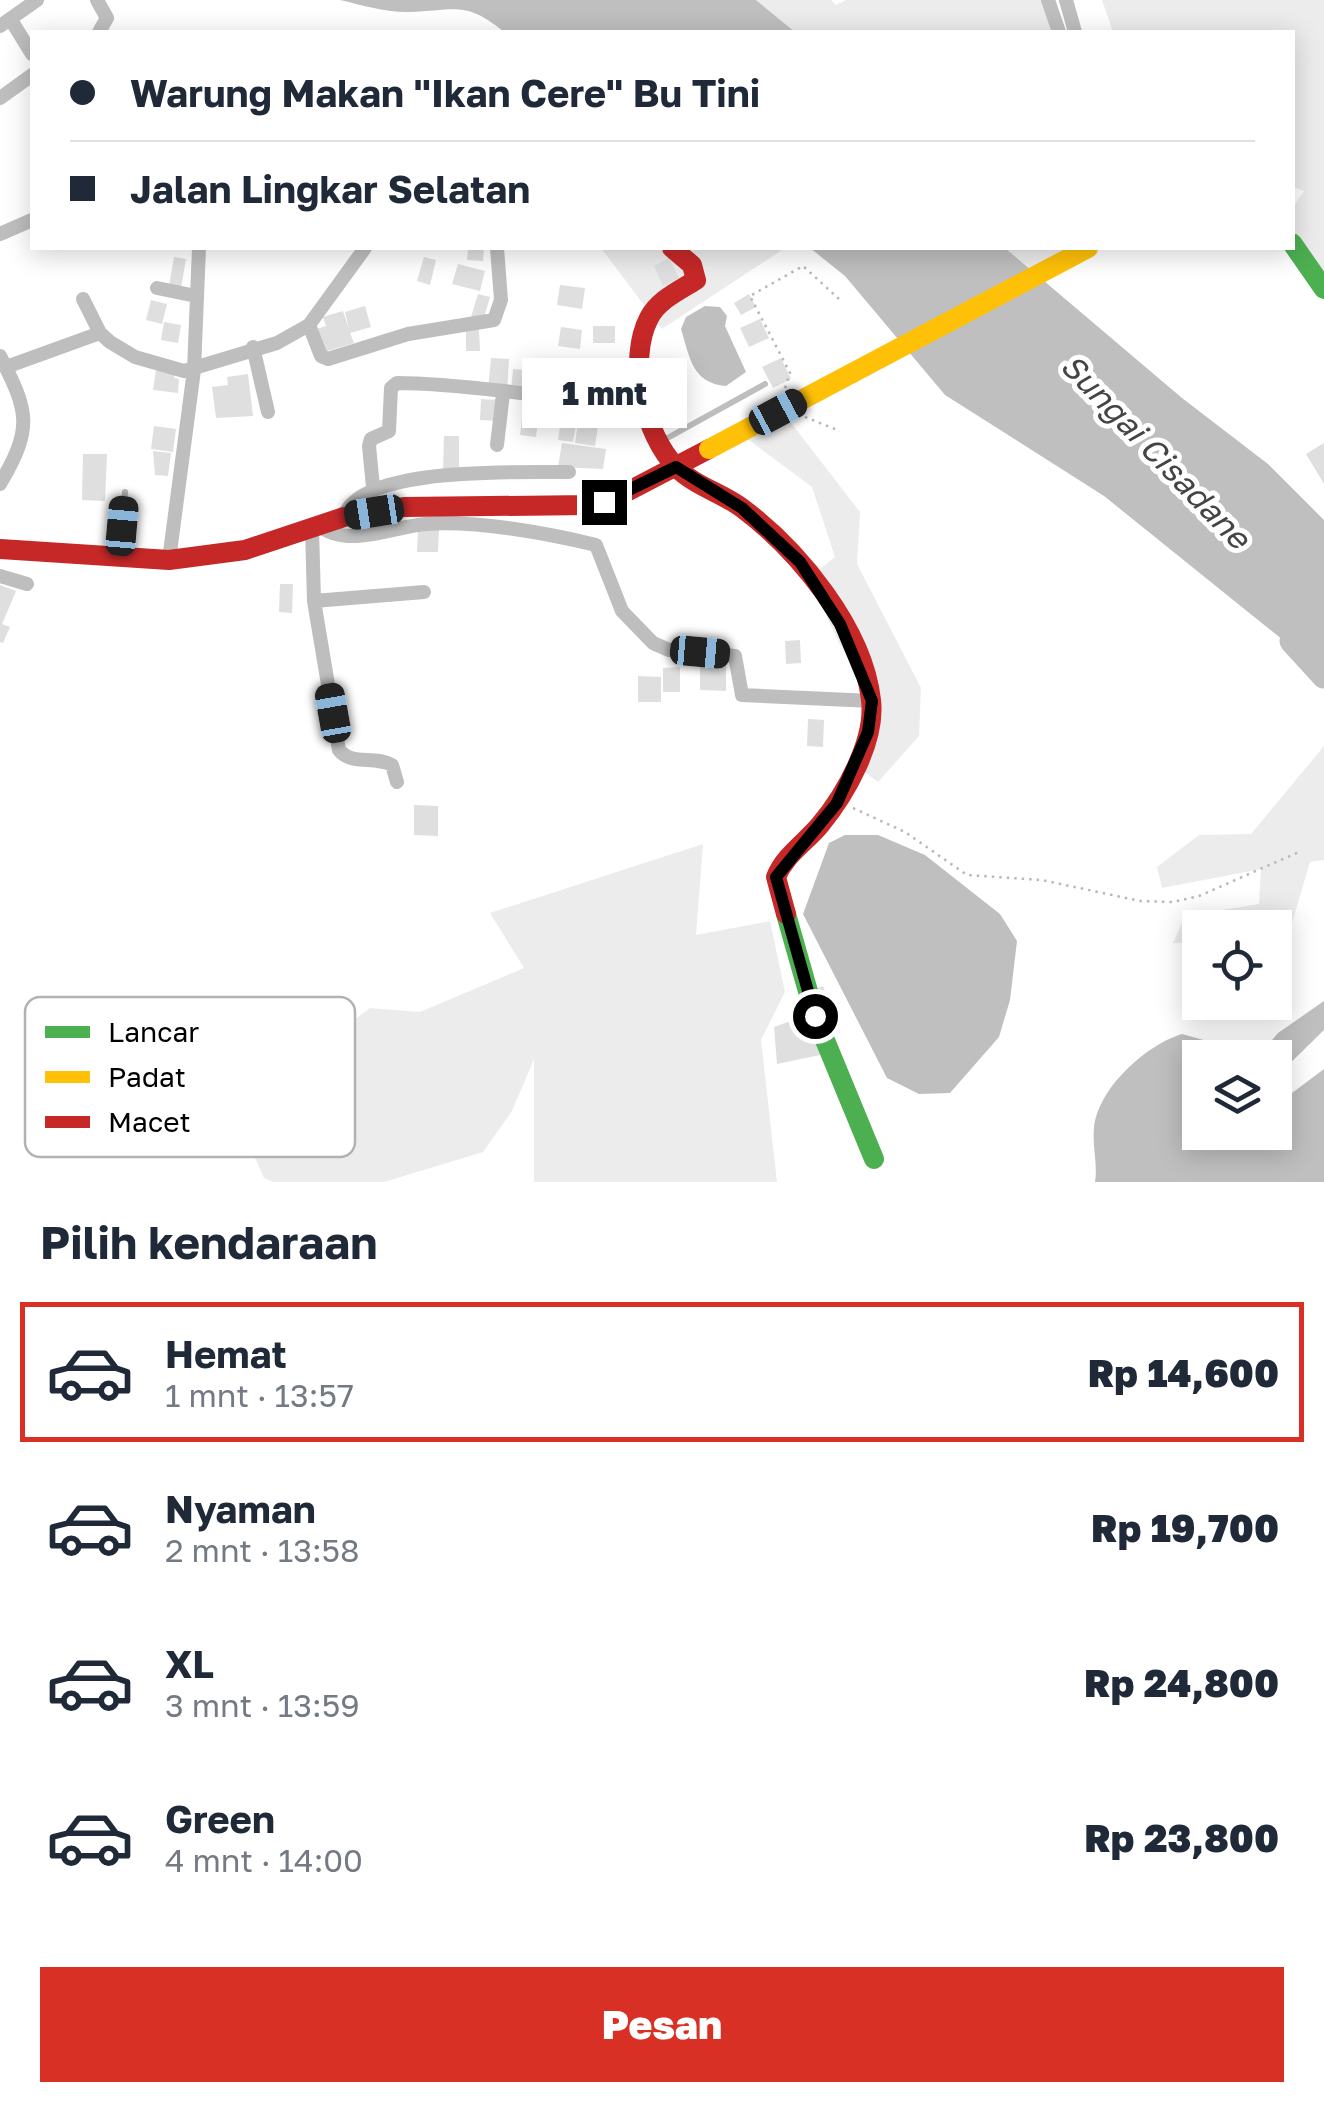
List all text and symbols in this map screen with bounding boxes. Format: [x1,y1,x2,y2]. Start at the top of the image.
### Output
text: Warung Makan "Ikan Cere" Bu Tini [130,70,760,115]
text: Jalan Lingkar Selatan [130,166,530,211]
water label: Sungai Cisadane [1054,346,1260,558]
callout: 1 mnt [522,357,686,427]
text: 1 mnt [562,374,647,412]
car [744,385,812,439]
route end [582,480,627,525]
car [342,492,406,532]
car [104,495,140,557]
car [669,634,731,670]
car [313,681,353,745]
map controls [1182,910,1292,1150]
button: locate [1182,910,1292,1020]
route start [793,994,838,1039]
legend [25,997,355,1157]
text: Lancar [108,1015,199,1048]
button: layers [1182,1040,1292,1150]
text: Padat [108,1060,186,1093]
text: Macet [108,1105,191,1138]
text: Pilih kendaraan [40,1215,377,1269]
icon: car [45,1327,135,1417]
text: Hemat [165,1331,287,1376]
text: Rp 14,600 [1088,1350,1279,1395]
text: 1 mnt · 13:57 [165,1376,354,1414]
icon: car [45,1482,135,1572]
text: Nyaman [165,1486,316,1531]
text: Rp 19,700 [1091,1505,1279,1550]
text: 2 mnt · 13:58 [165,1531,360,1569]
icon: car [45,1637,135,1727]
text: XL [165,1641,214,1686]
text: Rp 24,800 [1084,1660,1279,1705]
text: 3 mnt · 13:59 [165,1686,360,1724]
icon: car [45,1792,135,1882]
text: Green [165,1796,275,1841]
text: Rp 23,800 [1084,1815,1279,1860]
text: 4 mnt · 14:00 [165,1841,363,1879]
button: Pesan [40,1967,1284,2082]

